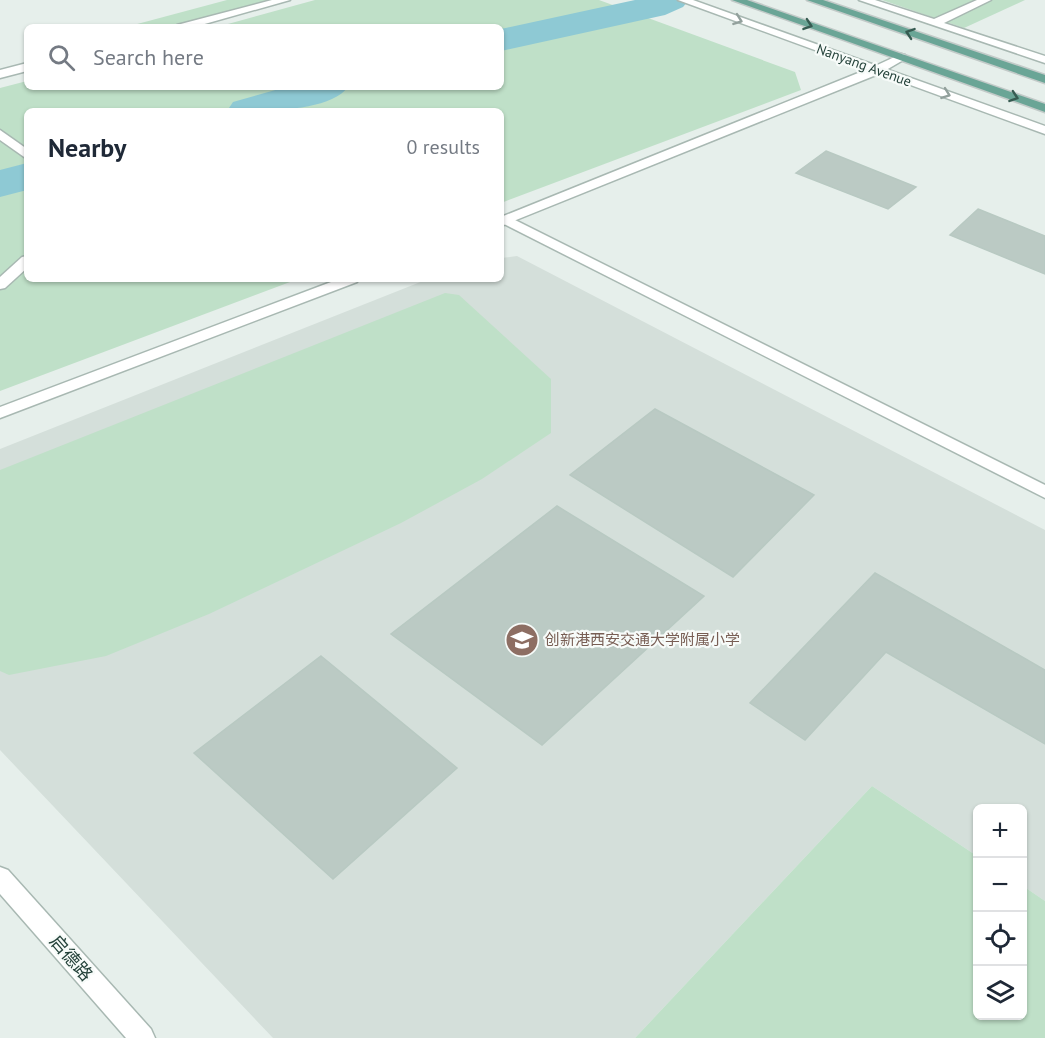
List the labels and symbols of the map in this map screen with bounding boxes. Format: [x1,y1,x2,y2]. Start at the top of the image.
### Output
one-way arrow [732,12,743,25]
one-way arrow [803,18,813,30]
one-way arrow [905,28,916,41]
street label: Nanyang Avenue [814,39,914,91]
one-way arrow [940,87,951,100]
one-way arrow [1008,90,1019,103]
school or university icon: 创新港西安交通大学附属小学 [504,622,540,658]
place label: 创新港西安交通大学附属小学 [545,630,740,649]
street label: 启德路 [45,930,98,986]

